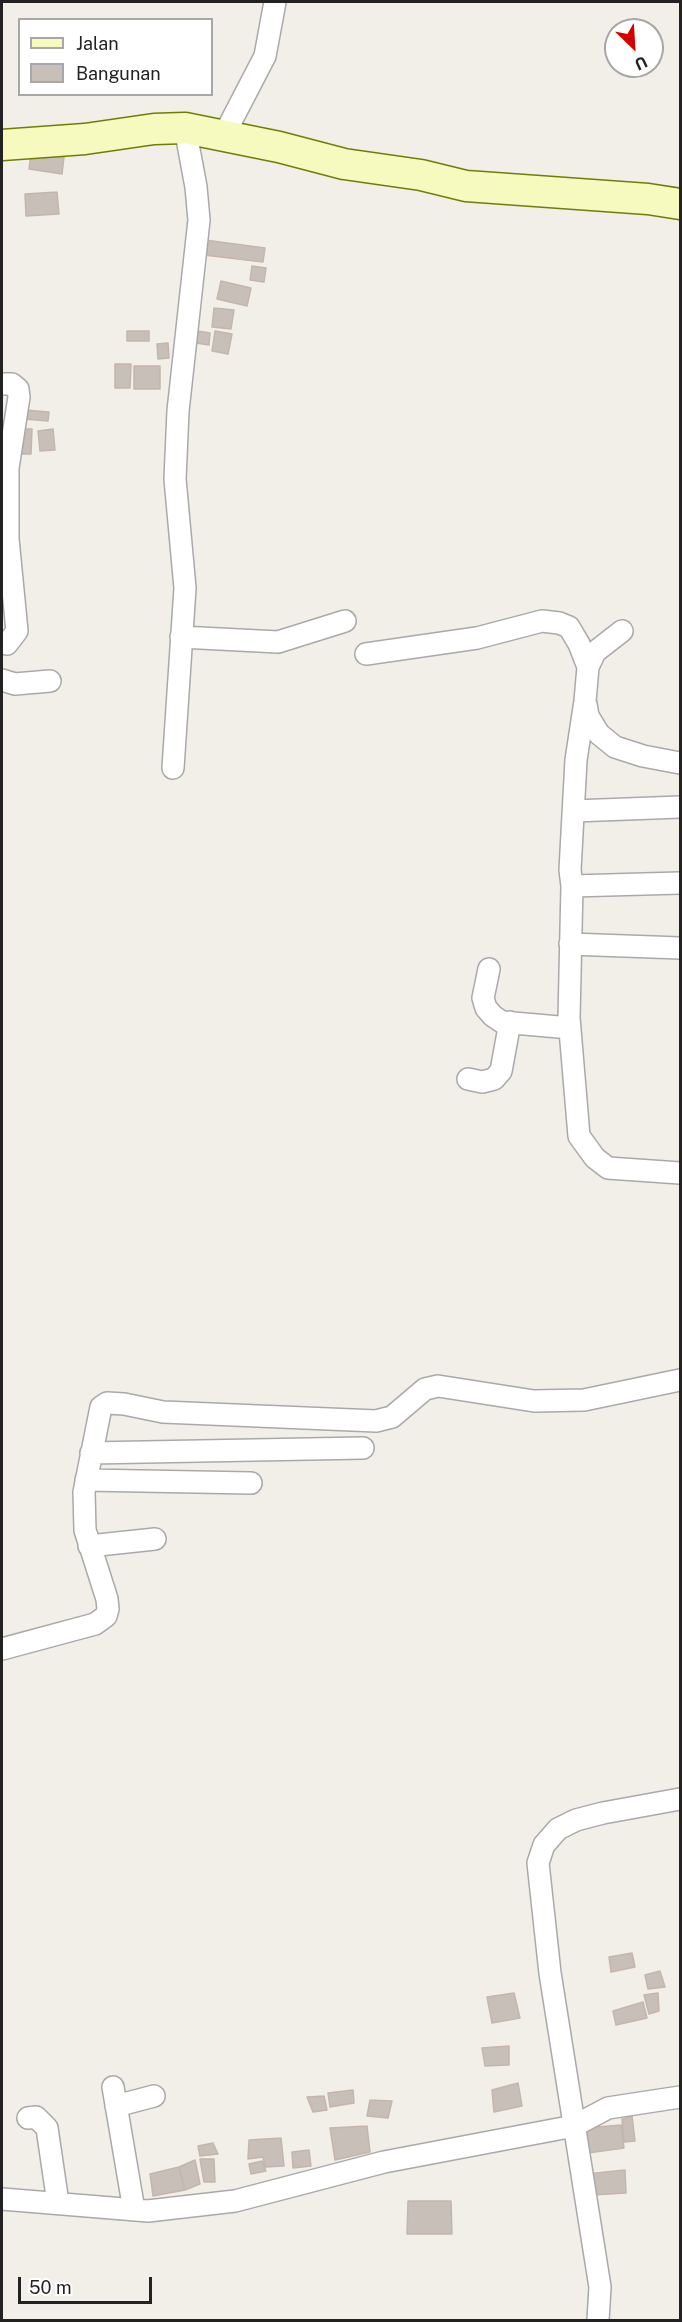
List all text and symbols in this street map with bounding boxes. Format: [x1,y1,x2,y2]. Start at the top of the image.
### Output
legend [18,18,213,96]
north arrow [604,18,664,78]
text: Jalan [76,33,119,54]
text: U [632,52,650,74]
text: Bangunan [76,63,161,84]
scale bar [21,2265,154,2303]
text: 50 m [29,2277,72,2298]

